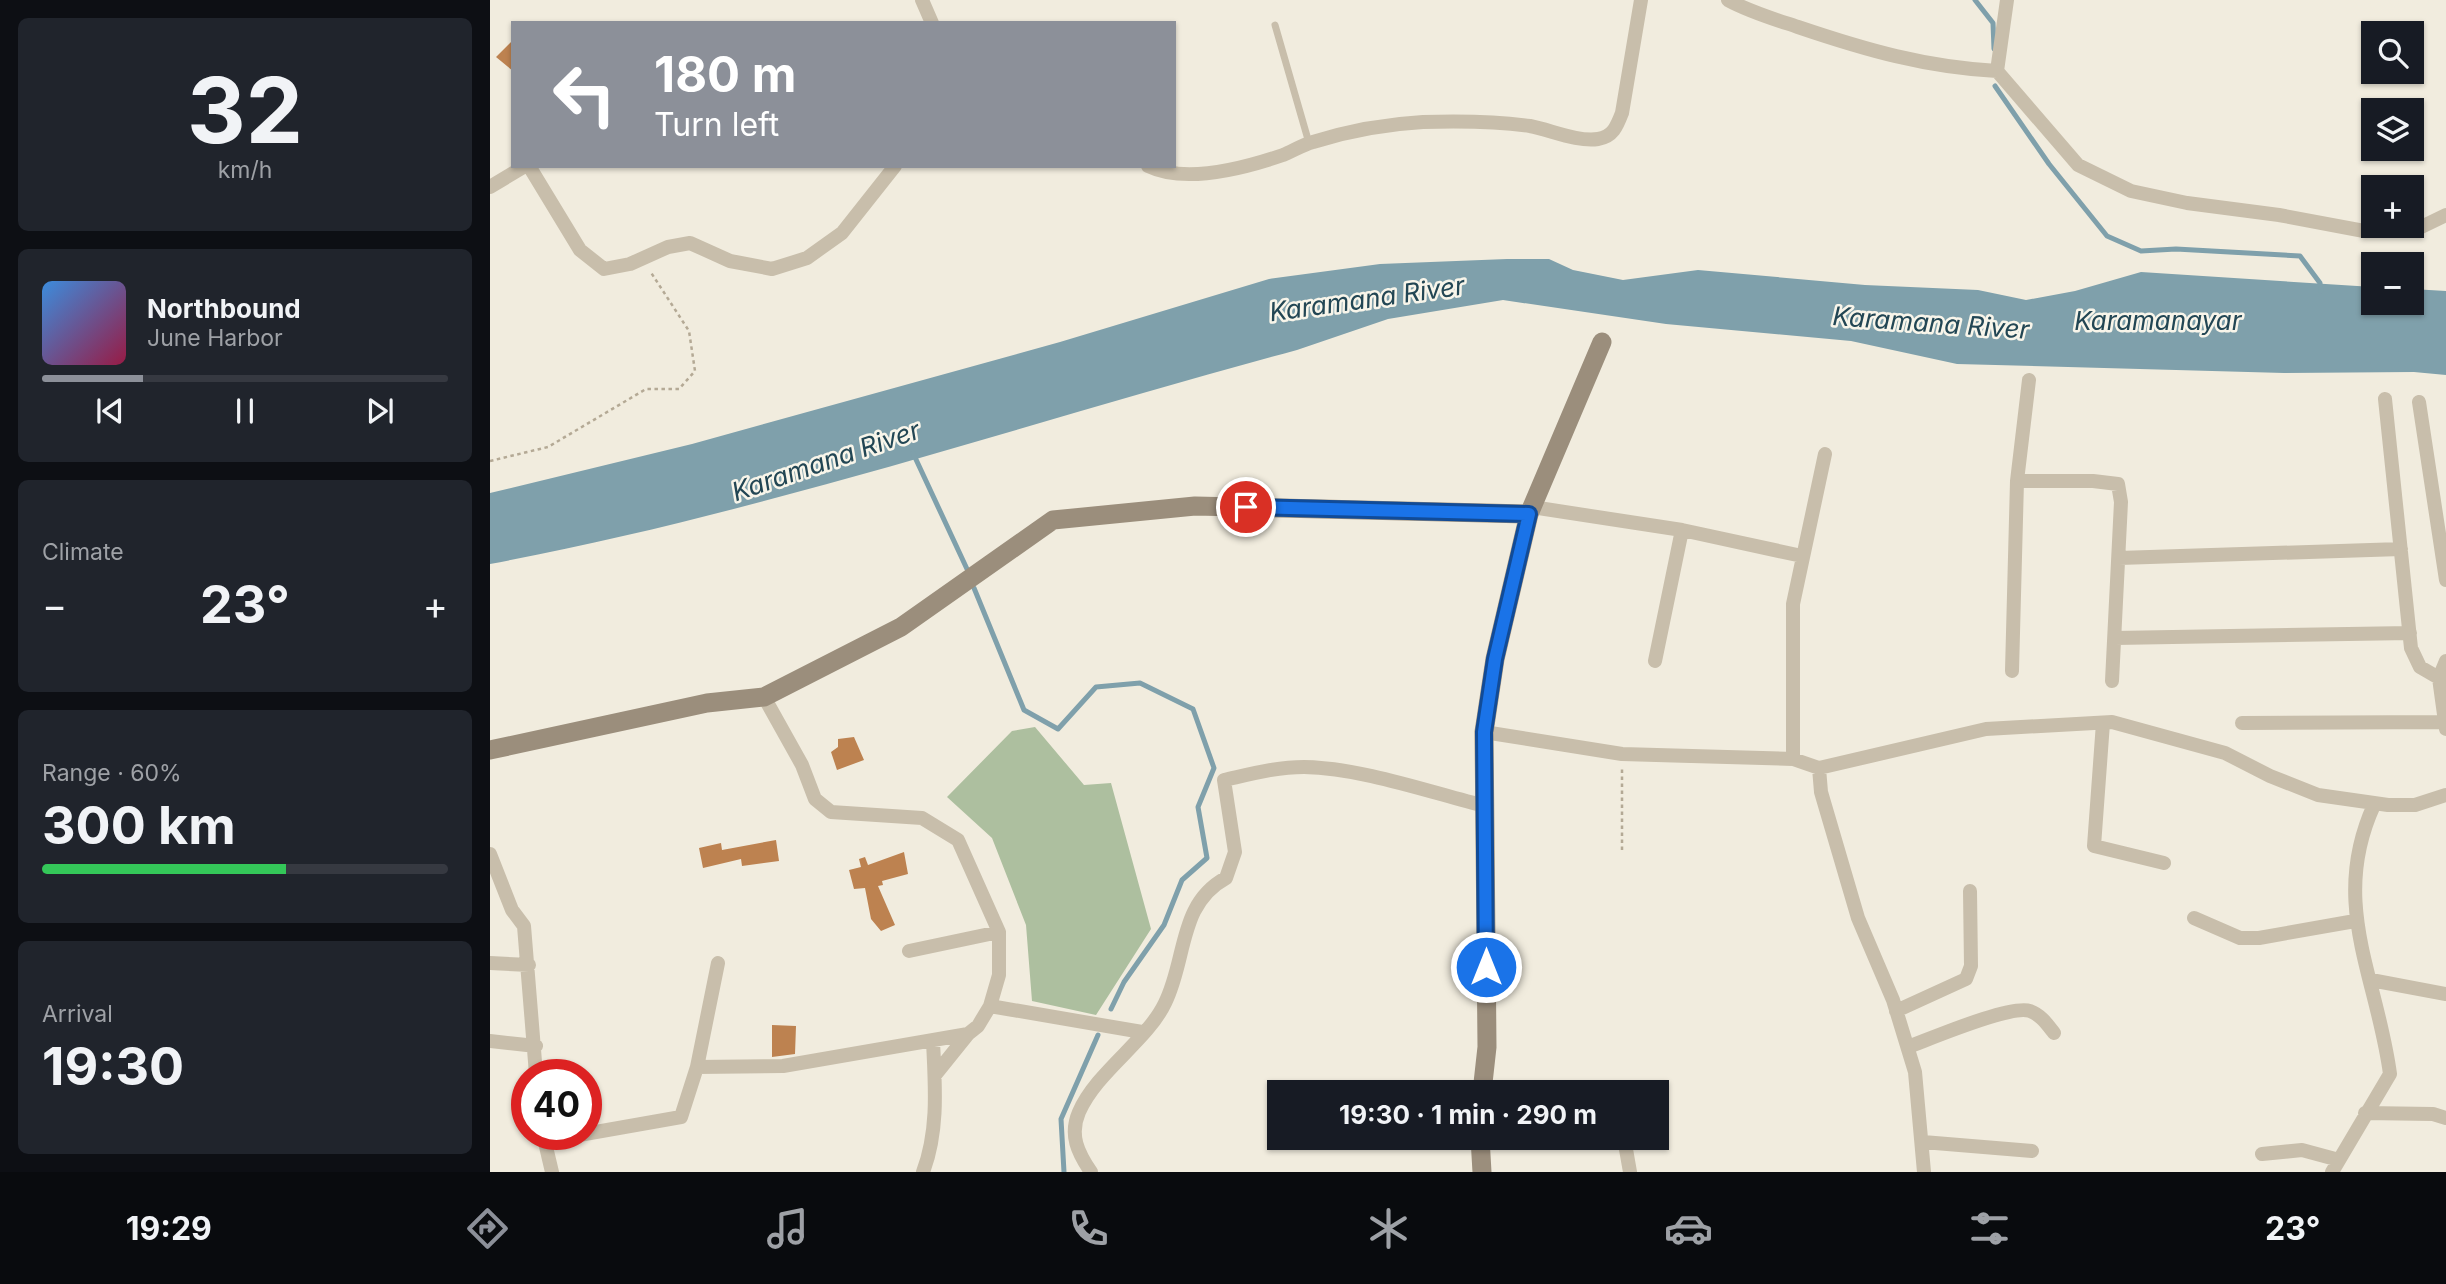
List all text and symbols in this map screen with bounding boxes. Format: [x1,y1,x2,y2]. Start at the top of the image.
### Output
map controls [2361,21,2424,315]
button: search [2361,21,2424,84]
text: 180 m [654,45,796,104]
icon: left [539,49,630,140]
text: 32 [187,55,303,165]
button: layers [2361,98,2424,161]
text: Turn left [654,105,779,144]
text: km/h [218,156,272,184]
button: + [2361,175,2424,238]
button: − [2361,252,2424,315]
water label: Karamana River [1267,269,1468,328]
text: Northbound [147,293,301,324]
water label: Karamana River [1832,300,2032,345]
water label: Karamanayar [2074,305,2243,336]
text: June Harbor [147,324,283,352]
icon: previous [91,392,129,430]
icon: pause [226,392,264,430]
icon: next [361,392,399,430]
water label: Karamana River [728,413,925,507]
pin [1216,477,1276,537]
icon: arrive [1227,488,1265,526]
text: Climate [42,538,124,566]
text: 23° [200,573,290,636]
text: − [42,582,67,628]
text: + [423,582,448,628]
text: Range · 60% [42,759,182,787]
text: 300 km [42,794,236,857]
position arrow [1449,930,1523,1004]
text: Arrival [42,1000,113,1028]
text: 19:30 [42,1035,184,1098]
speed limit sign: 40 [511,1059,602,1150]
text: 19:30 · 1 min · 290 m [1339,1099,1597,1130]
icon: directions [463,1204,512,1253]
icon: music [763,1204,812,1253]
icon: phone [1064,1204,1113,1253]
icon: climate [1364,1204,1413,1253]
icon: car [1664,1204,1713,1253]
icon: filters [1965,1204,2014,1253]
text: 19:29 [126,1209,212,1248]
text: 23° [2265,1209,2320,1248]

